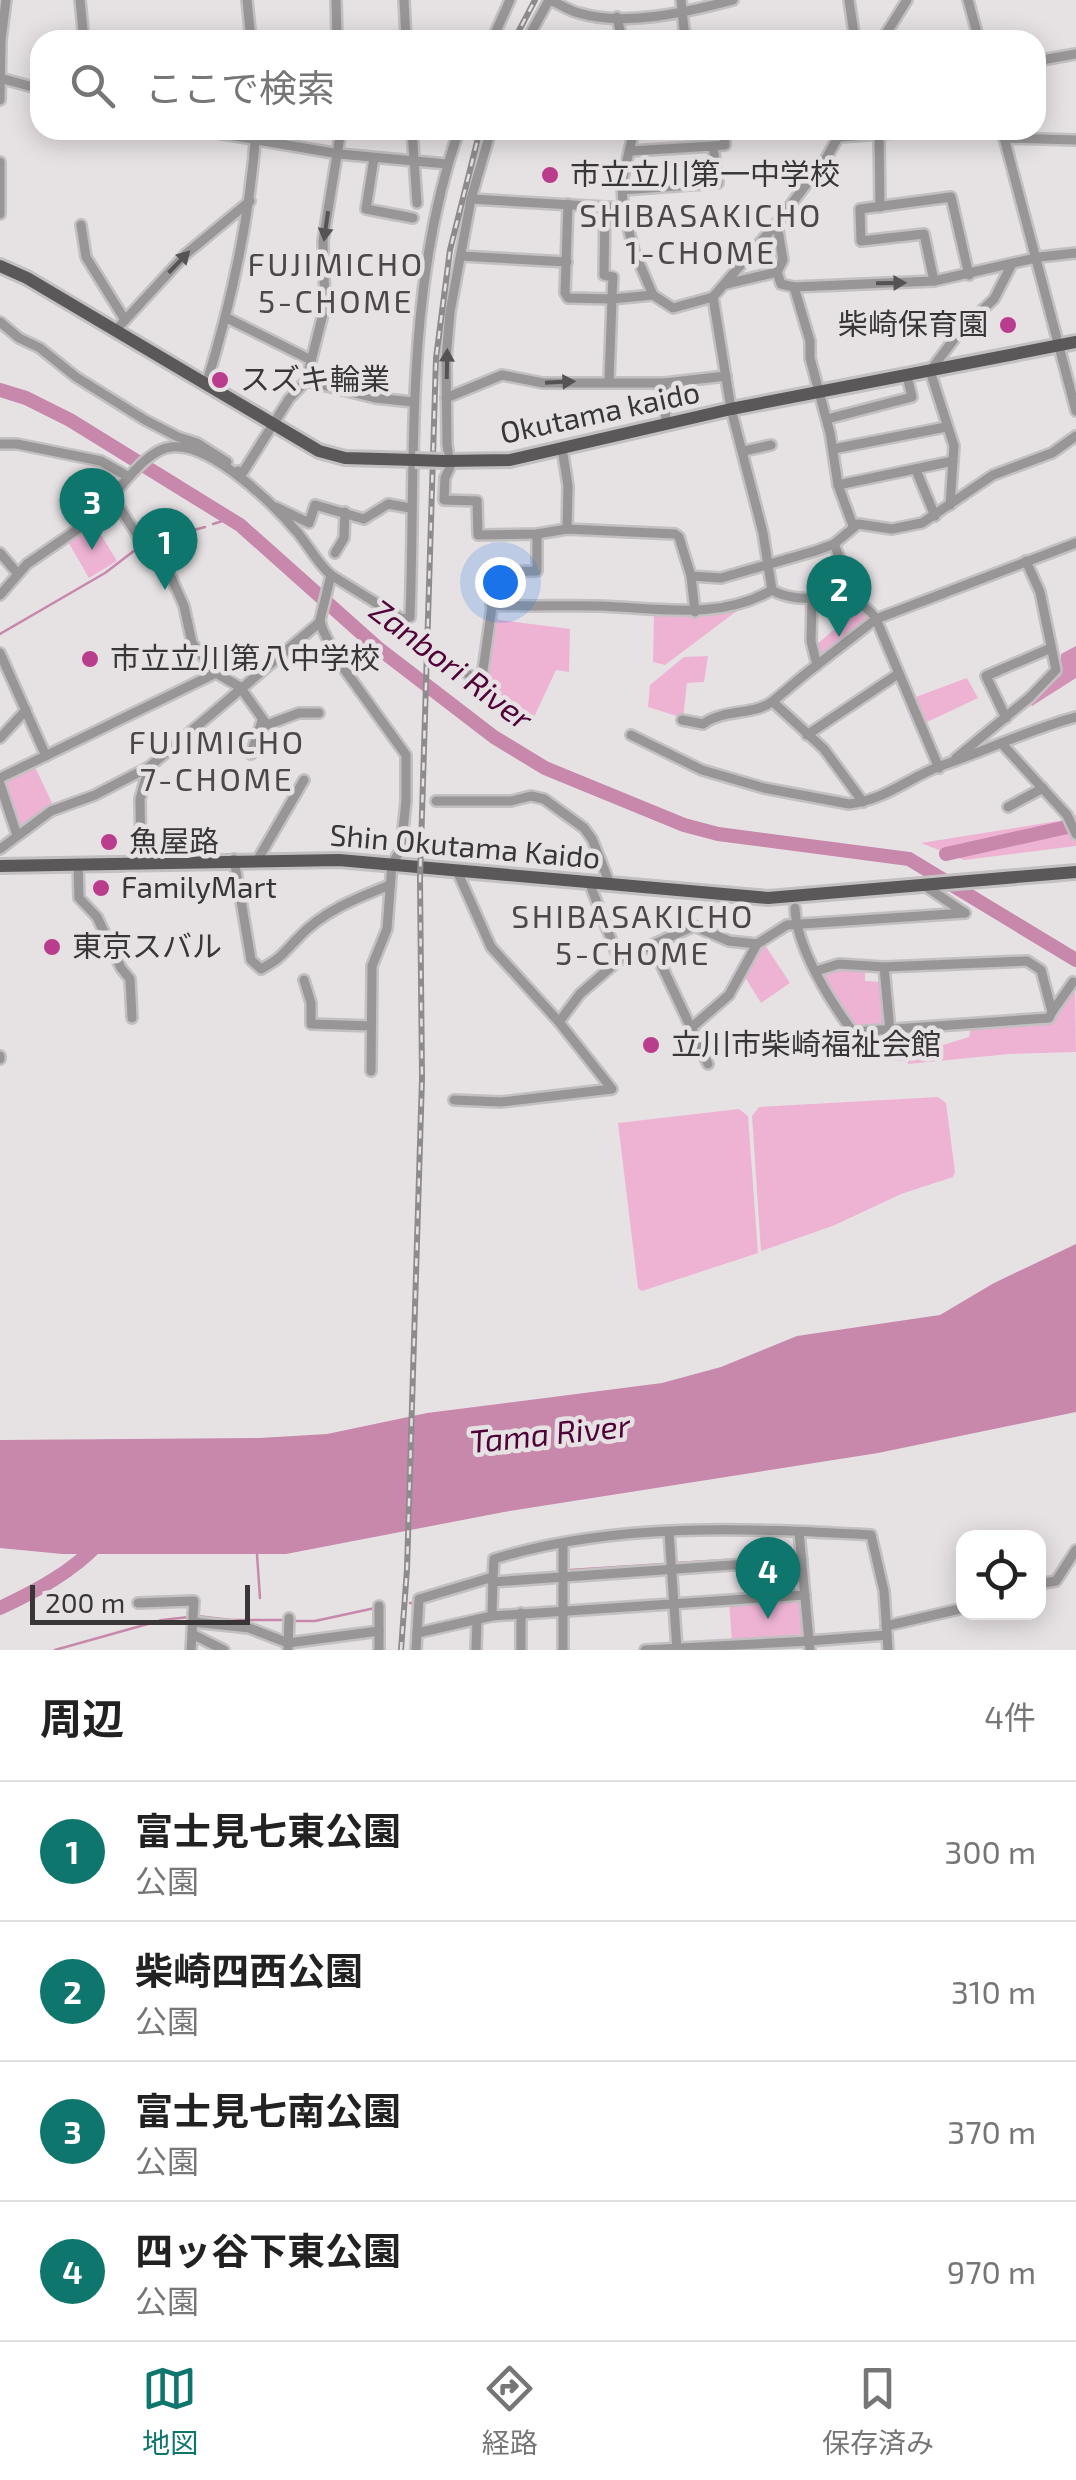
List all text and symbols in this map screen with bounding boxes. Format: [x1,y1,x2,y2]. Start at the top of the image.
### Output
search box [30,30,1046,140]
icon: search [65,58,120,113]
text: ここで検索 [145,64,335,110]
place label: 市立立川第一中学校 [570,155,840,191]
marker: 市立立川第一中学校 [539,164,561,186]
district label: SHIBASAKICHO 1-CHOME [579,195,823,270]
one-way arrow [317,211,333,243]
district label: FUJIMICHO 5-CHOME [247,244,425,319]
one-way arrow [167,250,190,274]
one-way arrow [876,274,908,290]
place label: 柴崎保育園 [838,305,988,341]
marker: 柴崎保育園 [997,314,1019,336]
one-way arrow [439,347,455,379]
place label: スズキ輪業 [240,360,390,396]
marker: スズキ輪業 [209,369,231,391]
street label: Okutama kaido [496,372,703,450]
one-way arrow [544,373,576,389]
pin: 3 [59,468,124,550]
pin: 1 [132,508,198,590]
pin: 2 [806,554,872,637]
your location [475,557,526,608]
water label: Zanbori River [364,590,542,738]
place label: 市立立川第八中学校 [110,639,380,675]
marker: 市立立川第八中学校 [79,648,101,670]
district label: FUJIMICHO 7-CHOME [128,722,306,797]
street label: Shin Okutama Kaido [328,815,602,875]
place label: 魚屋路 [129,822,219,858]
marker: 魚屋路 [98,831,120,853]
place label: FamilyMart [121,868,277,904]
marker: FamilyMart [90,877,112,899]
district label: SHIBASAKICHO 5-CHOME [511,896,755,971]
place label: 東京スバル [72,927,222,963]
marker: 東京スバル [41,936,63,958]
place label: 立川市柴崎福祉会館 [671,1025,941,1061]
marker: 立川市柴崎福祉会館 [640,1034,662,1056]
water label: Tama River [468,1405,633,1459]
map controls [956,1530,1046,1620]
button: locate [956,1530,1046,1620]
pin: 4 [736,1536,800,1619]
scale bar [30,1580,250,1624]
text: 200 m [45,1585,125,1619]
text: 周辺 [40,1692,124,1742]
text: 4件 [984,1697,1036,1735]
text: 富士見七東公園 [135,1807,401,1853]
text: 1 [66,1832,79,1870]
text: 300 m [944,1832,1036,1870]
text: 公園 [135,1861,199,1899]
text: 柴崎四西公園 [135,1947,363,1993]
text: 2 [63,1972,82,2010]
text: 310 m [951,1972,1036,2010]
text: 公園 [135,2001,199,2039]
text: 富士見七南公園 [135,2087,401,2133]
text: 3 [63,2112,82,2150]
text: 370 m [947,2112,1036,2150]
text: 公園 [135,2141,199,2179]
text: 四ッ谷下東公園 [135,2227,401,2273]
text: 4 [62,2252,83,2290]
text: 970 m [947,2252,1036,2290]
text: 公園 [135,2281,199,2319]
tab: 地図 [142,2361,198,2461]
tab: 経路 [482,2361,538,2461]
tab: 保存済み [822,2361,934,2461]

